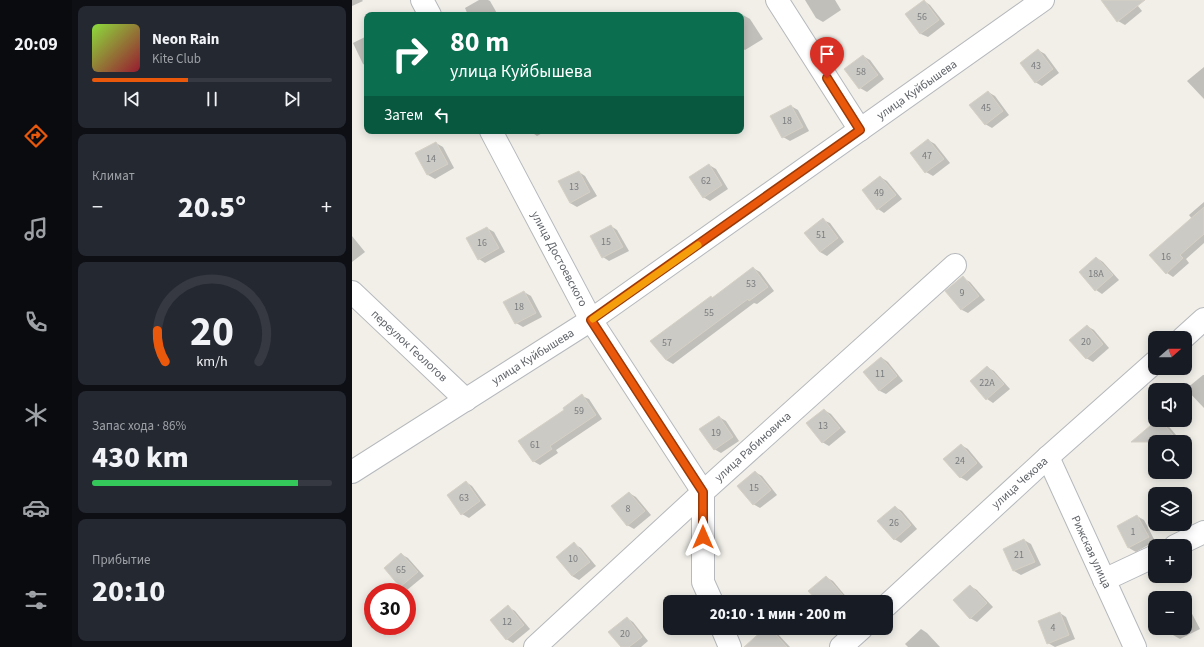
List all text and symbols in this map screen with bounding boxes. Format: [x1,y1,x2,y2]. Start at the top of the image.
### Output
house number: 56 [917,10,927,24]
text: 80 m [450,22,509,62]
icon: right [384,28,436,80]
text: Neon Rain [152,29,219,50]
text: 20:09 [14,32,58,57]
pin [810,37,844,78]
icon: arrive [816,43,838,65]
text: Kite Club [152,50,201,68]
street label: улица Куйбышева [873,56,961,124]
text: улица Куйбышева [450,59,592,84]
house number: 43 [1031,59,1041,73]
house number: 58 [856,65,866,79]
icon: previous [121,88,143,110]
icon: pause [201,88,223,110]
icon: next [281,88,303,110]
house number: 45 [981,101,991,115]
icon: left [431,104,453,126]
text: Затем [384,105,423,126]
house number: 18 [782,114,792,128]
icon: directions [22,122,50,150]
house number: 47 [922,149,932,163]
house number: 14 [426,152,436,166]
text: Климат [92,167,135,185]
house number: 62 [701,174,711,188]
house number: 13 [569,180,579,194]
text: 20.5° [178,186,246,229]
house number: 49 [874,186,884,200]
text: − [92,191,103,223]
text: + [321,191,332,223]
street label: улица Достоевского [527,208,591,310]
icon: music [22,215,50,243]
house number: 51 [816,228,826,242]
house number: 15 [601,235,611,249]
house number: 16 [477,236,487,250]
house number: 16 [1161,250,1171,264]
house number: 18А [1088,267,1104,281]
house number: 53 [746,277,756,291]
house number: 9 [960,286,965,300]
house number: 18 [514,300,524,314]
text: 20 [190,301,234,361]
street label: переулок Геологов [367,306,451,386]
house number: 55 [704,306,714,320]
icon: phone [22,308,50,336]
street label: улица Куйбышева [488,325,578,389]
north arrow [1148,331,1192,375]
map controls [1148,331,1192,635]
house number: 20 [1081,335,1091,349]
house number: 57 [662,336,672,350]
text: km/h [196,350,228,371]
house number: 11 [875,367,885,381]
house number: 22А [979,376,995,390]
button: sound [1148,383,1192,427]
icon: climate [22,401,50,429]
house number: 59 [574,404,584,418]
street label: улица Рабиновича [711,408,795,486]
text: Запас хода · 86% [92,417,186,435]
house number: 13 [818,419,828,433]
house number: 19 [711,426,721,440]
button: search [1148,435,1192,479]
text: 430 km [92,436,189,479]
house number: 61 [530,438,540,452]
street label: улица Чехова [988,453,1052,513]
house number: 24 [955,454,965,468]
house number: 15 [749,481,759,495]
button: layers [1148,487,1192,531]
house number: 63 [459,491,469,505]
icon: car [22,494,50,522]
house number: 8 [626,502,631,516]
street label: Рижская улица [1067,513,1115,591]
position arrow [682,516,724,558]
house number: 26 [889,516,899,530]
house number: 1 [1131,525,1136,539]
button: + [1148,539,1192,583]
house number: 21 [1014,548,1024,562]
text: Прибытие [92,551,151,569]
house number: 10 [568,552,578,566]
house number: 65 [396,563,406,577]
text: 20:10 [92,570,165,613]
speed limit sign: 30 [364,583,416,635]
icon: filters [22,586,50,614]
button: − [1148,591,1192,635]
text: 20:10 · 1 мин · 200 m [710,604,846,625]
house number: 12 [502,615,512,629]
house number: 4 [1051,621,1056,635]
house number: 20 [620,627,630,641]

